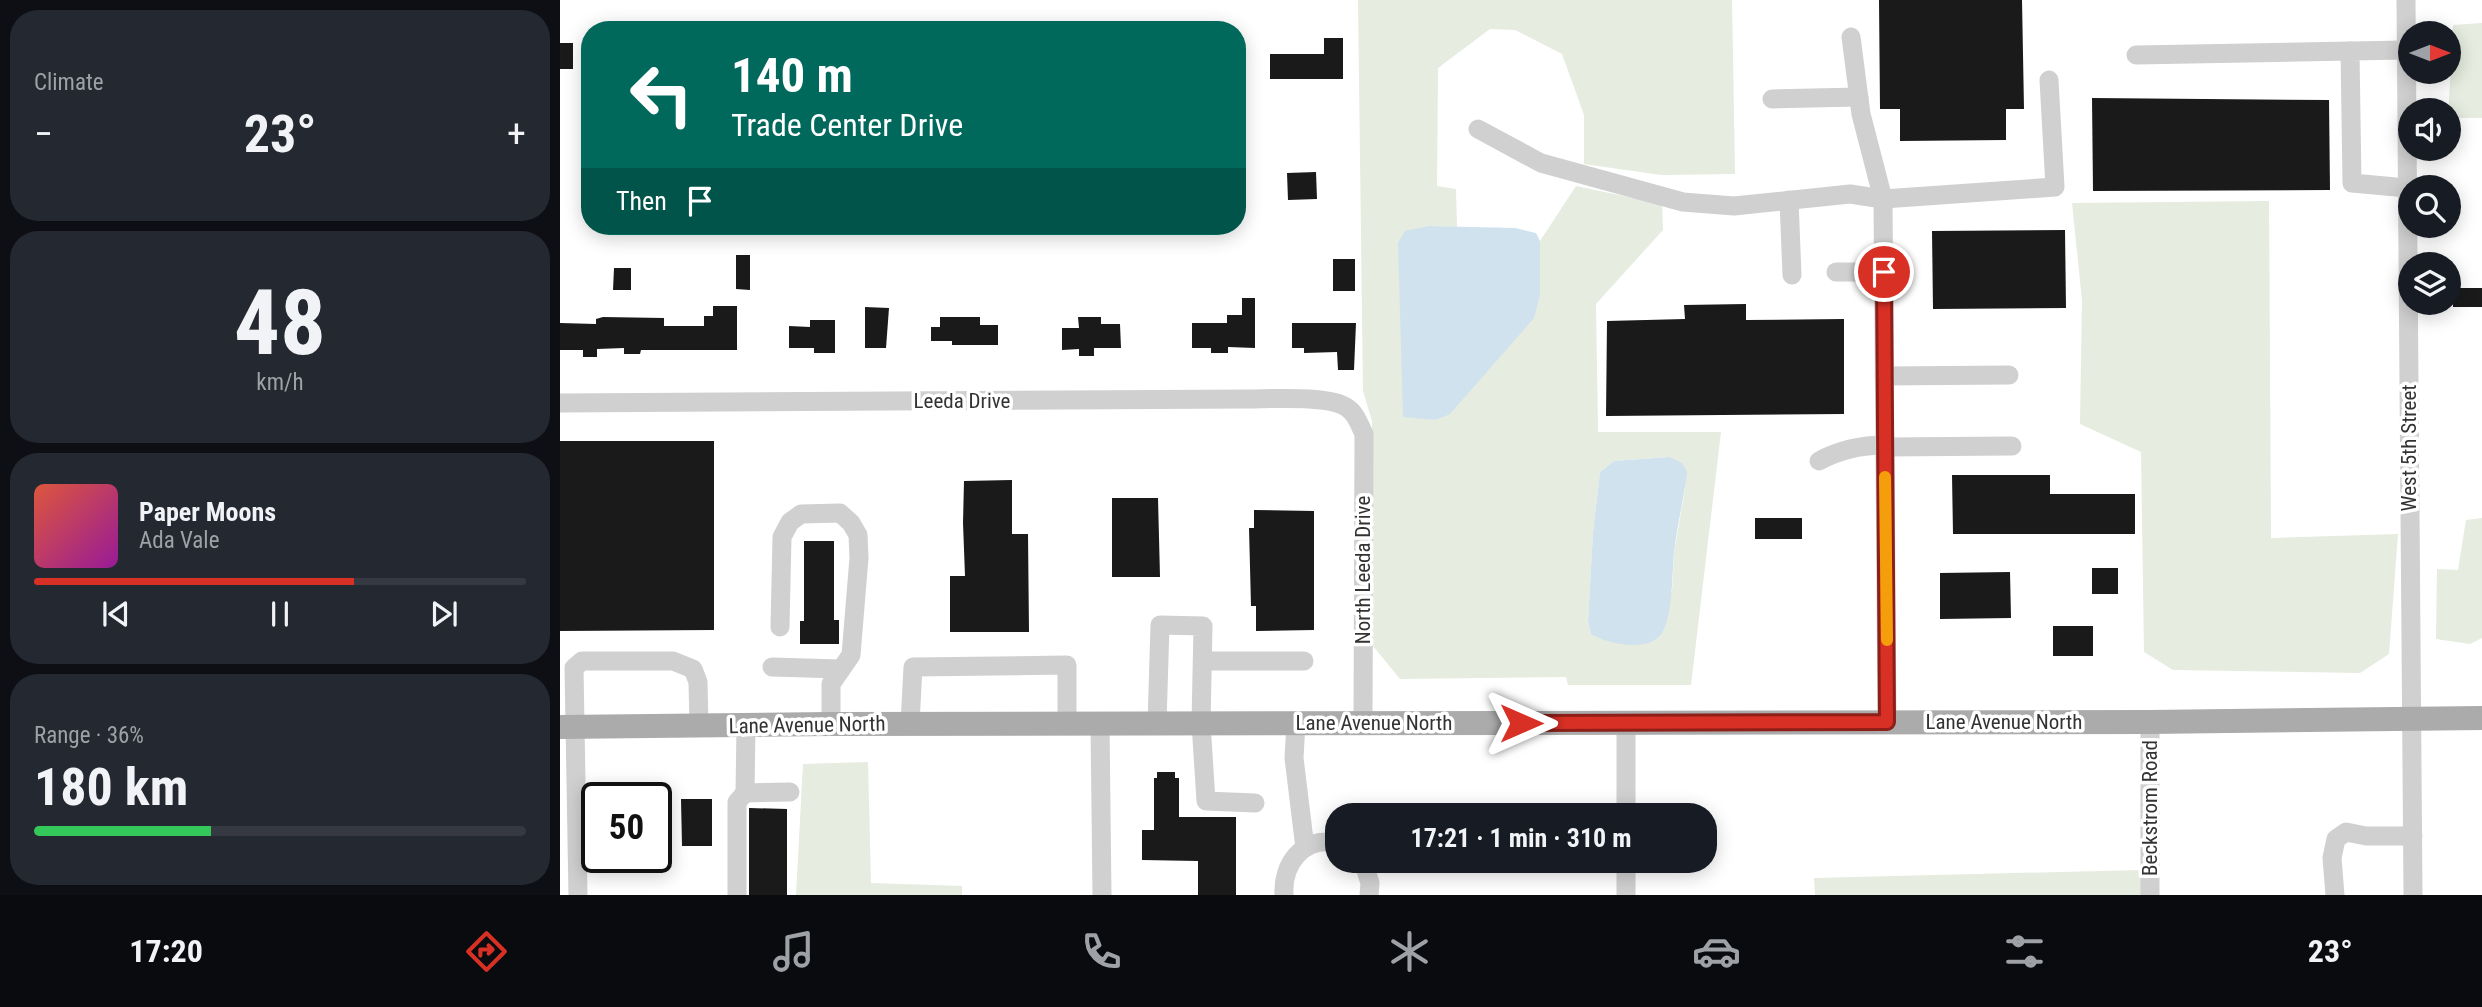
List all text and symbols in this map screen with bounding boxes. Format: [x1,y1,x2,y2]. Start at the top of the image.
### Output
north arrow [2398,21,2460,84]
map controls [2398,21,2461,315]
text: 140 m [731,47,853,104]
icon: left [616,49,707,140]
text: Climate [34,69,104,96]
button: sound [2398,98,2461,161]
text: 23° [244,104,316,165]
text: Trade Center Drive [731,106,963,144]
text: − [34,112,53,156]
text: + [507,112,526,156]
button: search [2398,175,2461,238]
icon: arrive [681,182,719,220]
text: Then [616,186,667,216]
pin [1854,242,1914,302]
button: layers [2398,252,2461,315]
icon: arrive [1865,253,1903,291]
text: 48 [234,270,326,376]
text: km/h [256,369,304,396]
street label: West 5th Street [2397,385,2421,511]
street label: Leeda Drive [914,389,1011,413]
street label: North Leeda Drive [1351,496,1375,644]
text: Paper Moons [139,497,276,527]
text: Ada Vale [139,527,219,554]
icon: previous [97,595,135,633]
icon: pause [261,595,299,633]
icon: next [425,595,463,633]
position arrow [1484,686,1558,760]
street label: Lane Avenue North [1926,710,2082,734]
street label: Lane Avenue North [1296,711,1452,735]
street label: Lane Avenue North [728,712,886,738]
text: Range · 36% [34,722,144,749]
street label: Beckstrom Road [2138,740,2162,876]
text: 180 km [34,757,188,818]
speed limit sign: 50 [581,782,672,873]
text: 17:21 · 1 min · 310 m [1411,823,1631,853]
icon: directions [462,927,511,976]
icon: music [769,927,818,976]
icon: phone [1077,927,1126,976]
icon: climate [1385,927,1434,976]
icon: car [1692,927,1741,976]
icon: filters [2000,927,2049,976]
text: 17:20 [129,932,203,970]
text: 23° [2308,932,2353,970]

